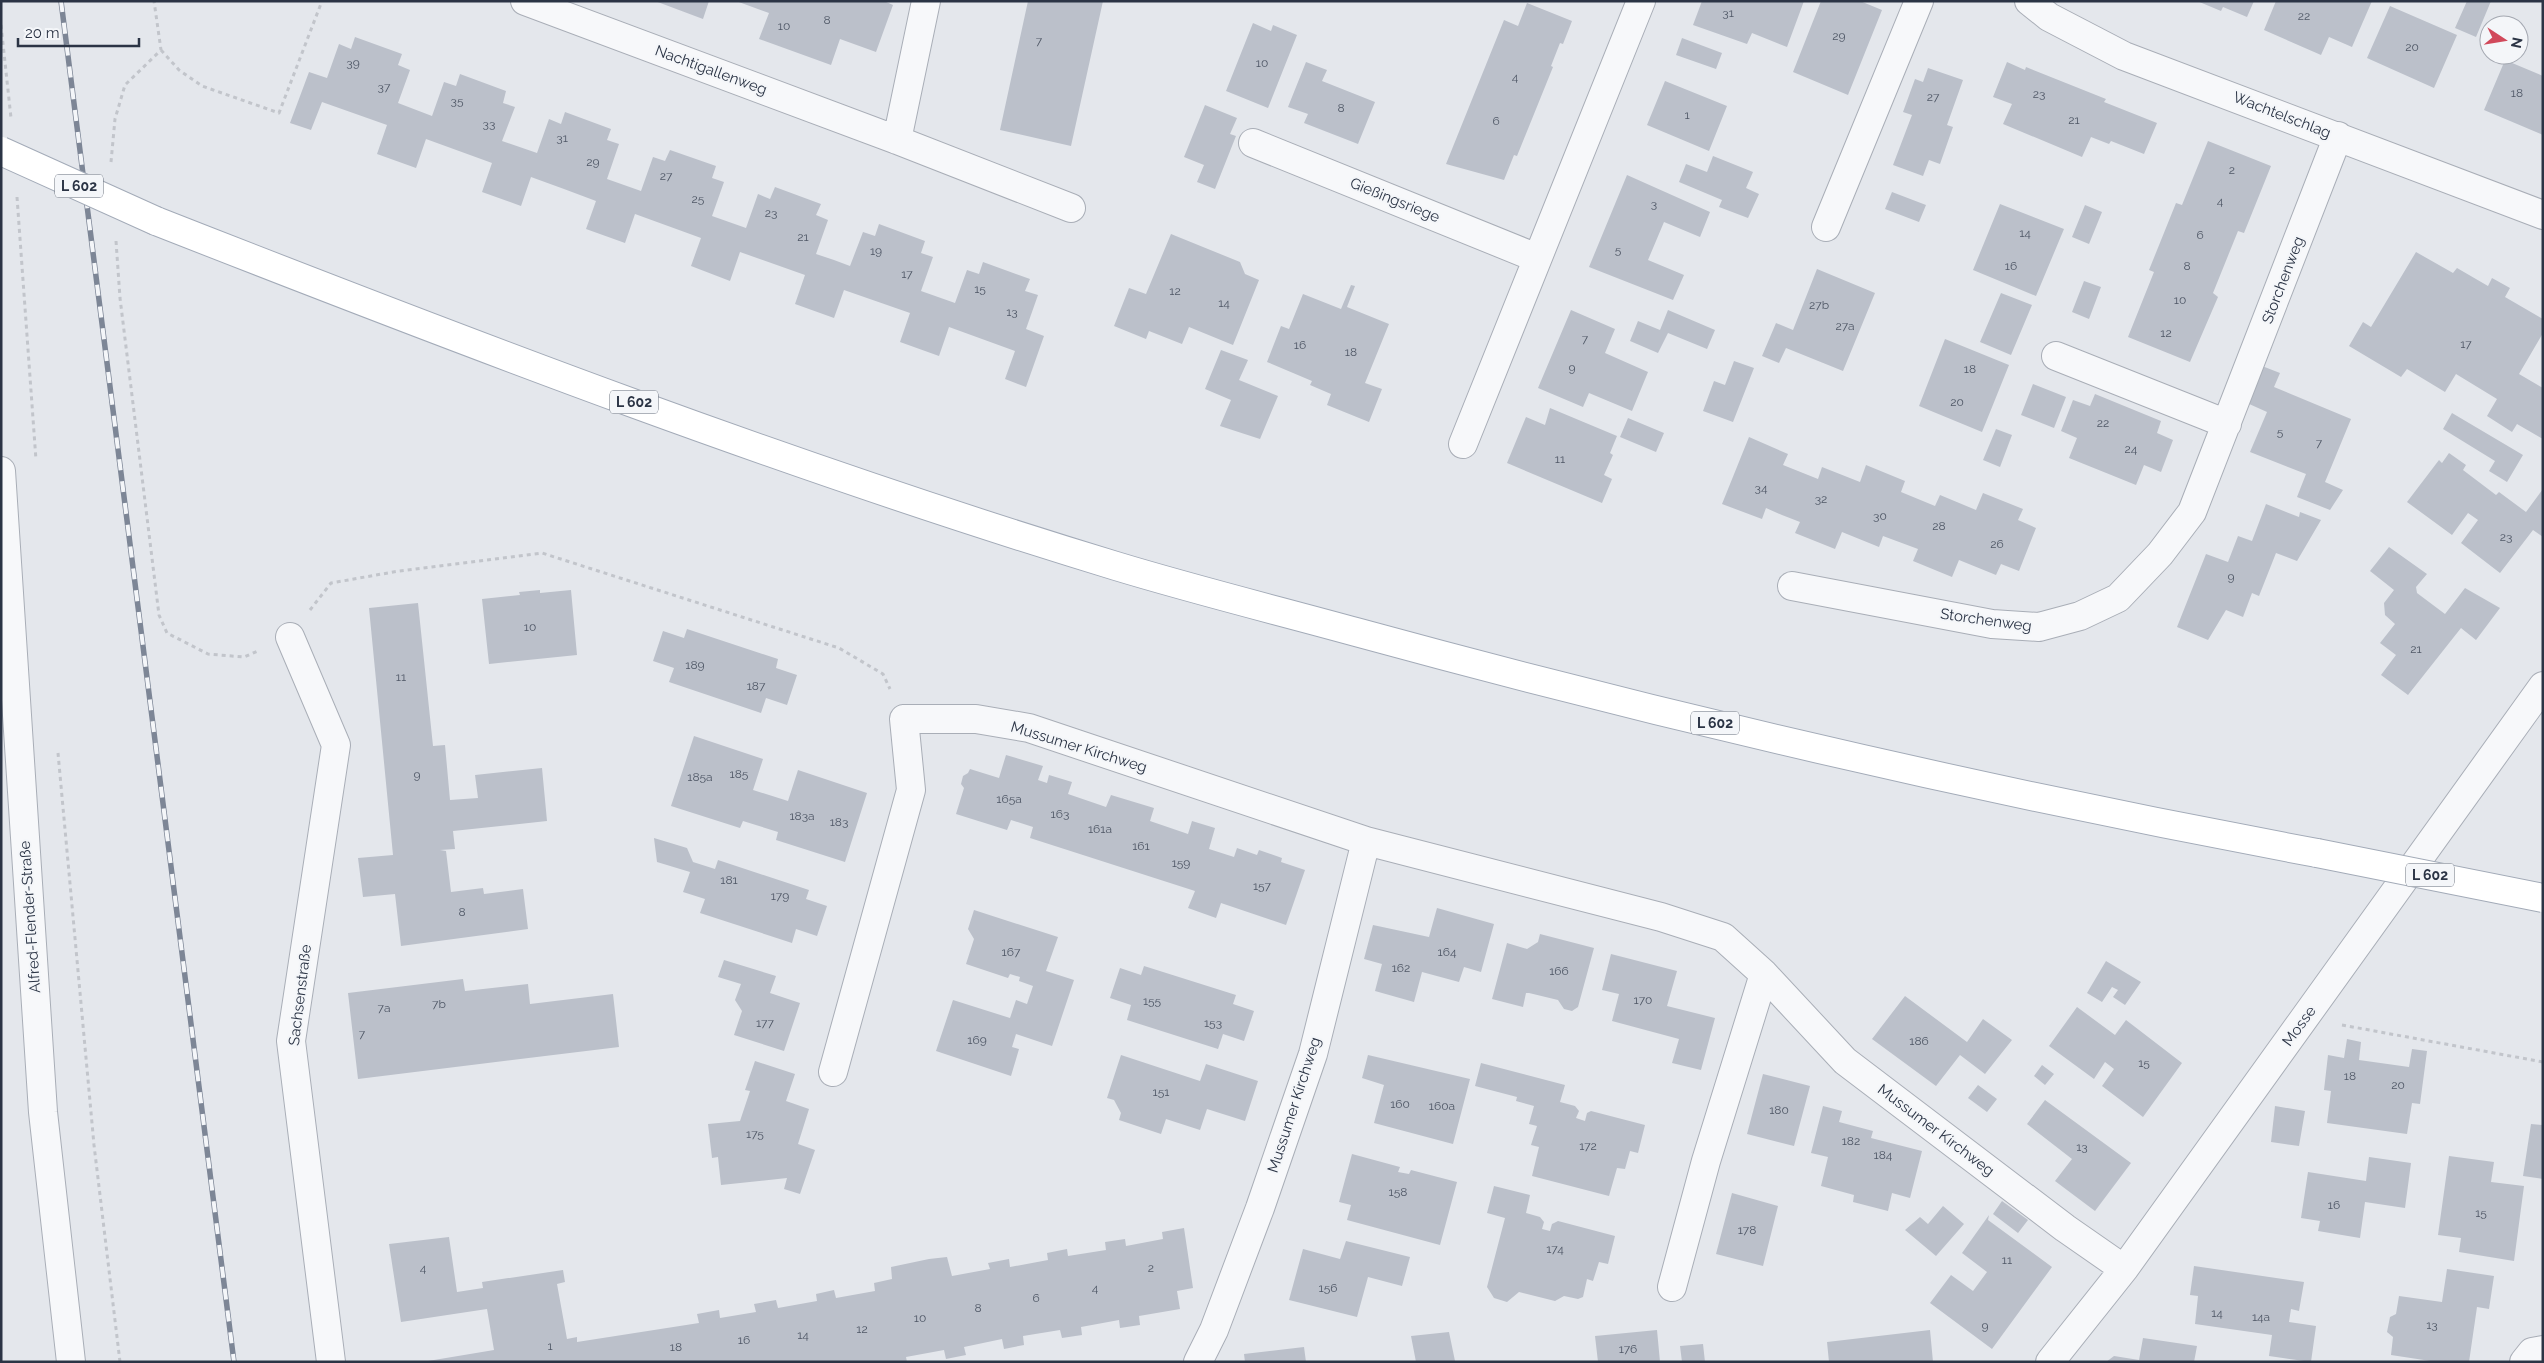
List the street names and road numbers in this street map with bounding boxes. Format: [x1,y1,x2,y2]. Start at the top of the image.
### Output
street label: Nachtigallenweg [653,41,769,99]
street label: Wachtelschlag [2230,88,2334,142]
street label: Gießingsriege [1348,174,1443,226]
road number: L 602 [55,175,103,198]
street label: Storchenweg [2258,234,2308,326]
road number: L 602 [610,391,658,414]
street label: Storchenweg [1939,605,2033,635]
road number: L 602 [1691,711,1739,734]
street label: Mussumer Kirchweg [1009,718,1149,776]
street label: Alfred-Flender-Straße [16,840,44,994]
road number: L 602 [2406,864,2454,886]
street label: Sachsenstraße [285,943,315,1047]
street label: Mosse [2278,1002,2320,1050]
street label: Mussumer Kirchweg [1264,1035,1324,1175]
street label: Mussumer Kirchweg [1874,1080,1998,1180]

